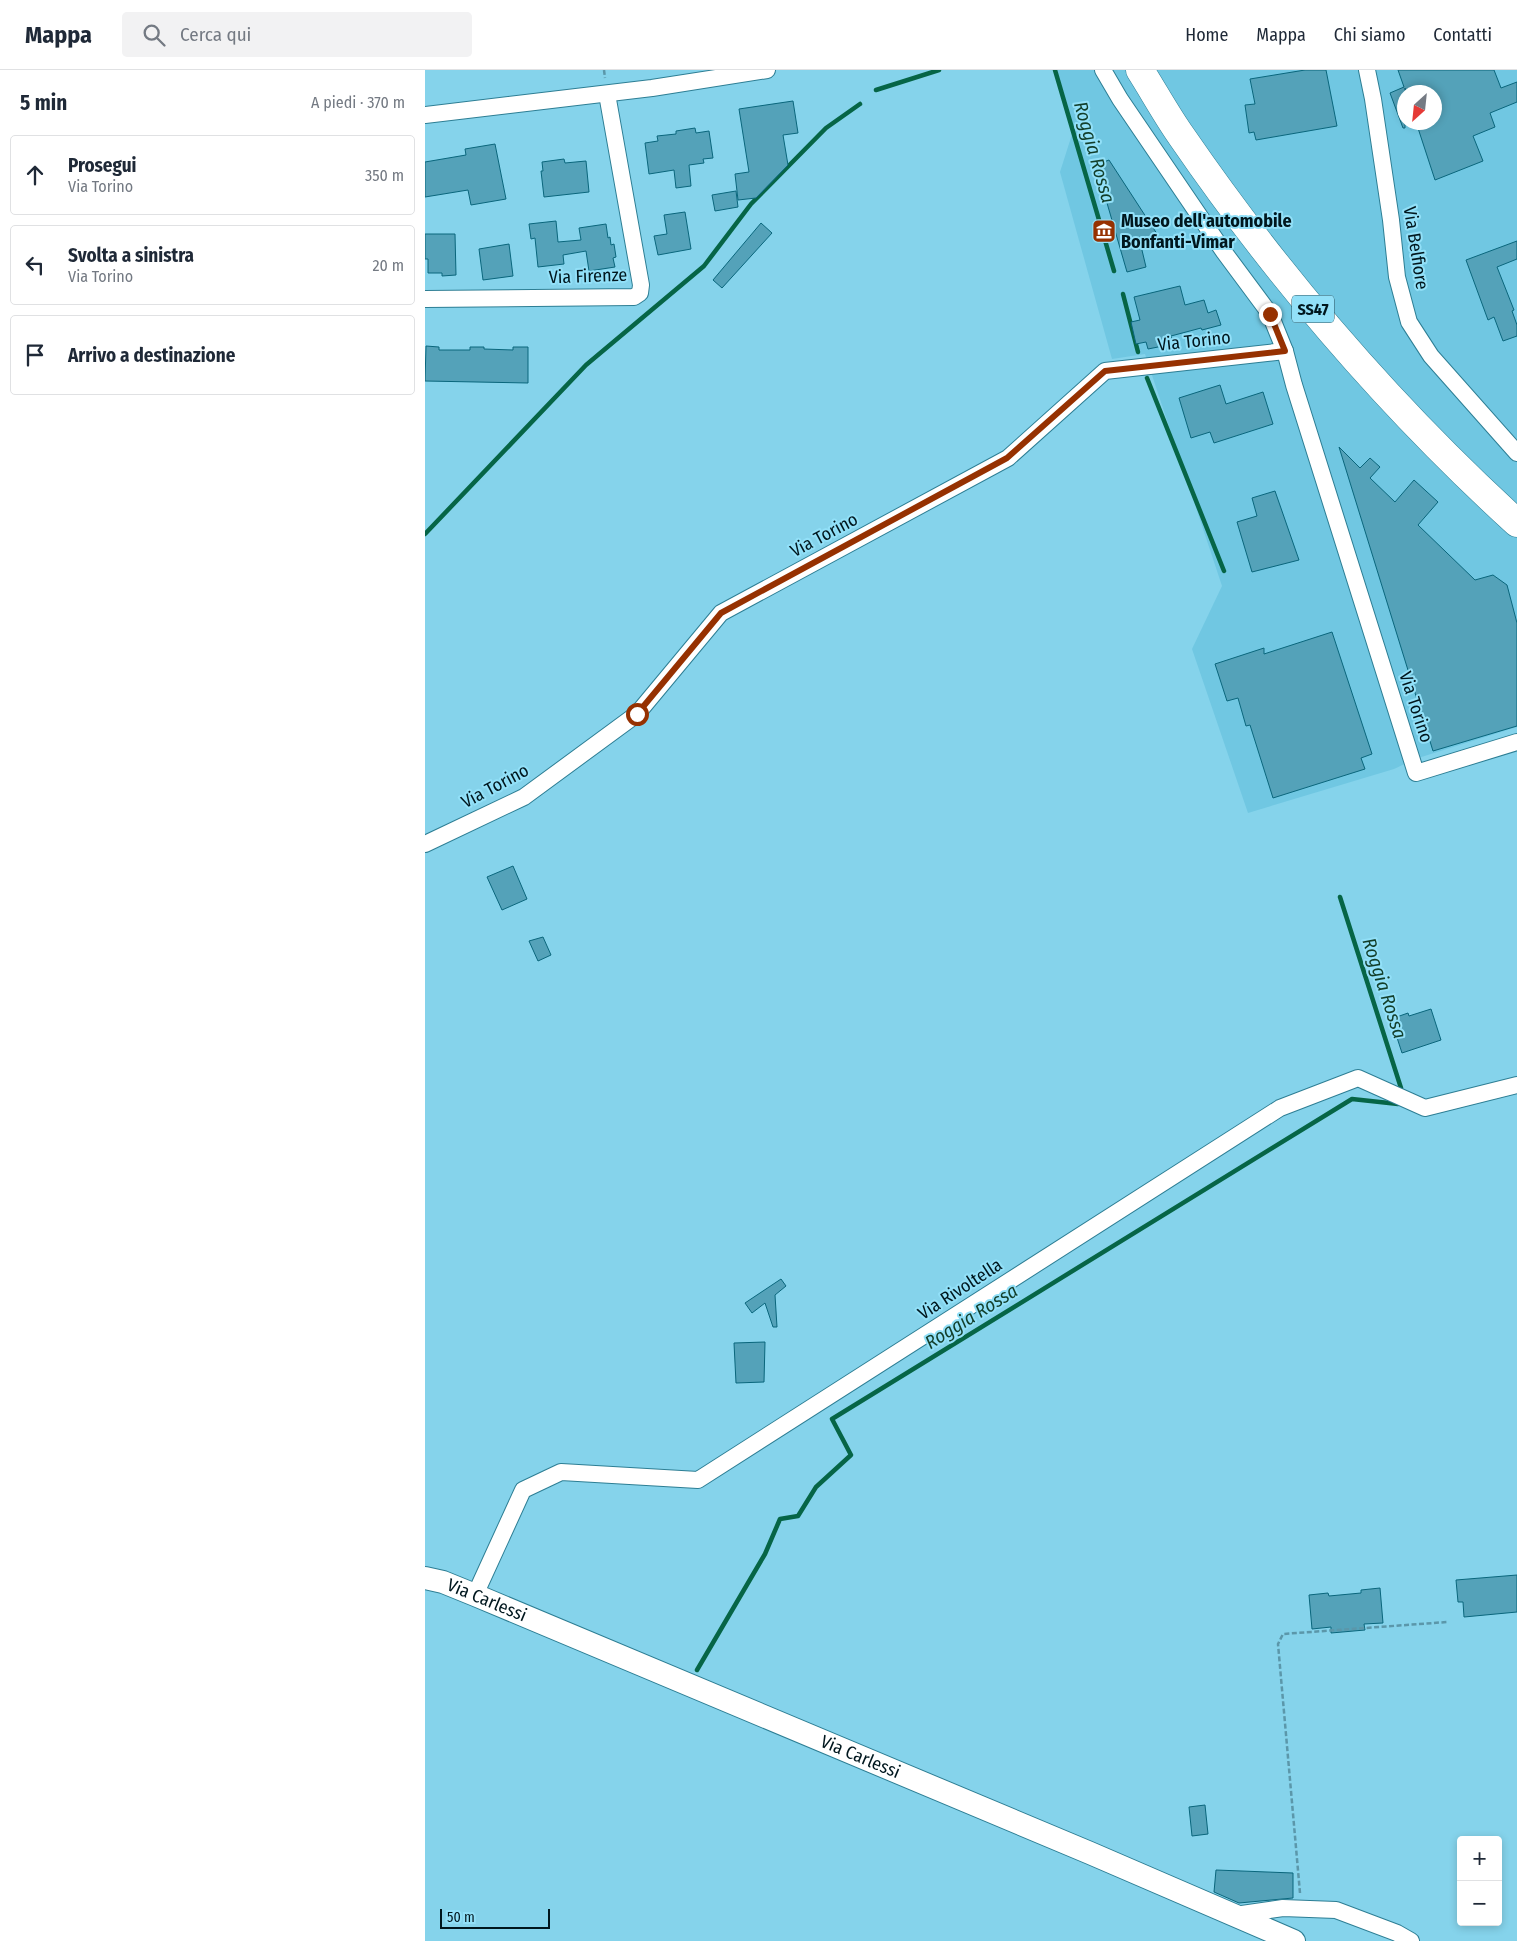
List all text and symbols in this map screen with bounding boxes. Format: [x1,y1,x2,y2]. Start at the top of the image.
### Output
search box [122,12,472,57]
text: Mappa [25,21,92,49]
icon: search [140,21,168,49]
text: Cerca qui [180,23,251,46]
text: Home [1185,24,1228,46]
text: Mappa [1256,24,1306,46]
text: Chi siamo [1334,24,1405,46]
text: Contatti [1433,24,1492,46]
north arrow [1397,85,1442,130]
text: 5 min [20,90,67,116]
text: A piedi · 370 m [311,93,405,112]
water label: Roggia Rossa [1069,99,1120,206]
text: Prosegui [68,154,137,177]
icon: ahead [21,161,49,189]
text: 350 m [365,166,404,185]
text: Via Torino [68,177,133,196]
street label: Via Belfiore [1399,205,1433,291]
place label: Museo dell'automobile Bonfanti-Vimar [1121,210,1292,253]
museum icon: Museo dell'automobile Bonfanti-Vimar [1091,218,1117,244]
text: Svolta a sinistra [68,244,194,267]
icon: left [21,251,49,279]
text: 20 m [373,256,404,275]
street label: Via Firenze [548,264,628,288]
text: Via Torino [68,267,133,286]
road number: SS47 [1292,295,1334,322]
route end [1259,303,1282,326]
street label: Via Torino [1156,326,1232,356]
icon: arrive [21,341,49,369]
text: Arrivo a destinazione [68,344,235,367]
street label: Via Torino [786,508,862,562]
street label: Via Torino [1394,669,1438,745]
route start [626,703,649,726]
street label: Via Torino [457,759,533,813]
water label: Roggia Rossa [1357,935,1412,1041]
street label: Via Rivoltella [914,1254,1006,1324]
water label: Roggia Rossa [921,1279,1022,1354]
street label: Via Carlessi [444,1574,530,1626]
street label: Via Carlessi [817,1730,904,1783]
map controls [1457,1836,1502,1926]
button: + [1457,1836,1502,1881]
button: − [1457,1881,1502,1926]
scale bar [440,1906,550,1929]
text: 50 m [447,1909,475,1926]

